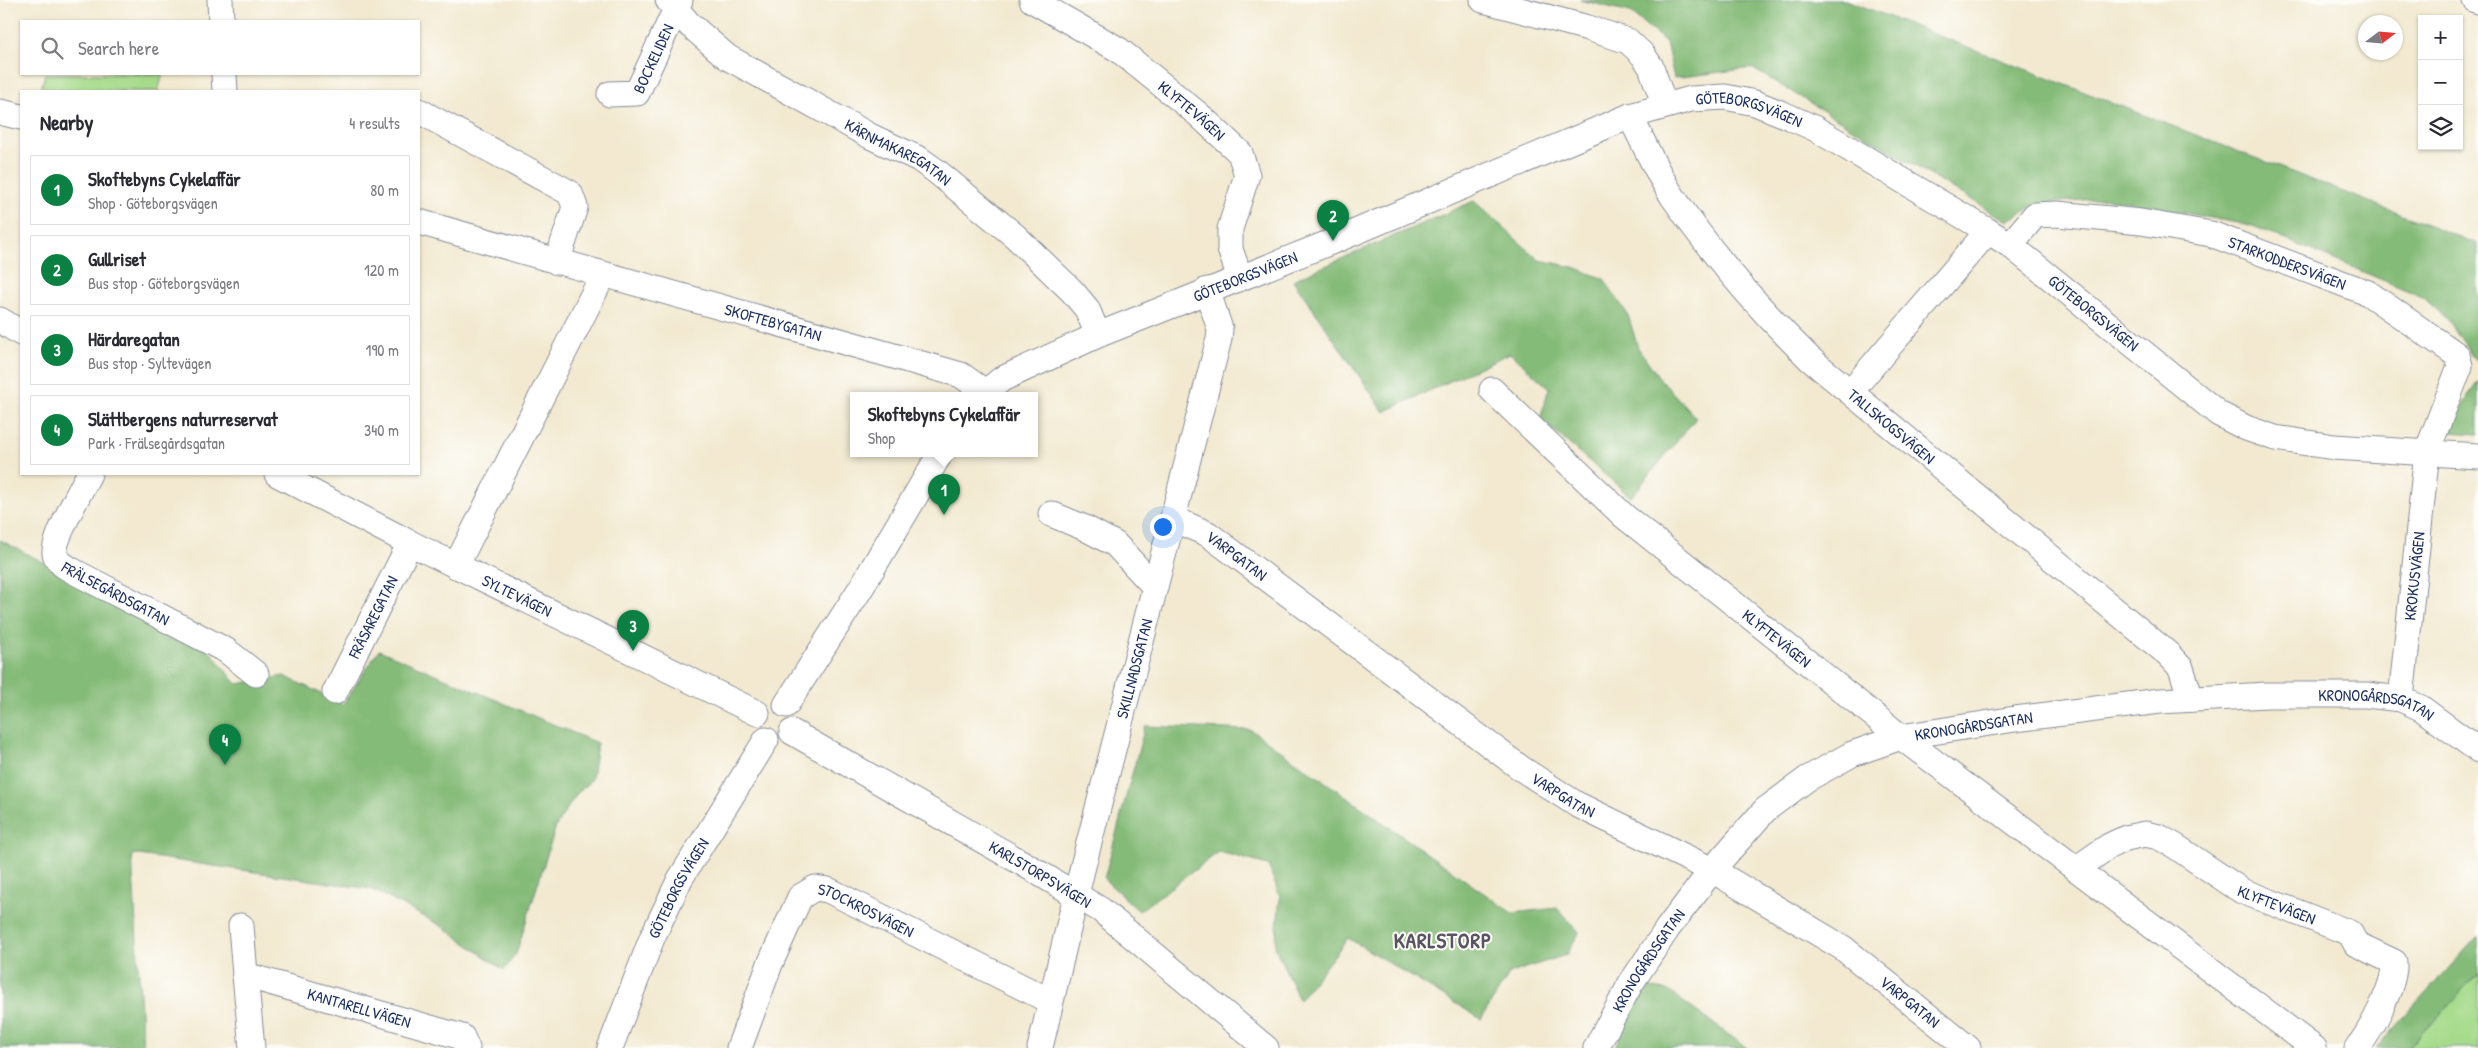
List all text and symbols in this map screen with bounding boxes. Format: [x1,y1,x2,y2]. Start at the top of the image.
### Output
north arrow [2358,15,2403,60]
map controls [2418,15,2463,150]
button: + [2418,15,2463,60]
search box [20,20,420,75]
street label: BOCKELIDEN [627,20,678,97]
icon: search [38,34,66,62]
text: Search here [78,35,159,61]
button: − [2418,60,2463,105]
street label: KLYFTEVÄGEN [1154,75,1230,145]
street label: GÖTEBORGSVÄGEN [1695,86,1806,132]
button: layers [2418,105,2463,150]
text: Nearby [40,108,93,137]
text: 4 results [349,112,400,134]
street label: KÄRNMAKAREGATAN [841,113,956,190]
text: Skoftebyns Cykelaffär [88,166,240,192]
text: 1 [54,179,60,201]
text: 80 m [370,179,399,201]
text: Shop · Göteborgsvägen [88,192,218,214]
pin: 2 [1317,200,1349,241]
street label: STARKODDERSVÄGEN [2225,231,2349,295]
text: Gullriset [88,246,146,272]
street label: GÖTEBORGSVÄGEN [1190,246,1301,307]
text: 2 [53,259,61,281]
text: 120 m [364,259,399,281]
street label: GÖTEBORGSVÄGEN [2044,269,2144,356]
text: Bus stop · Göteborgsvägen [88,272,240,294]
street label: SKOFTEBYGATAN [722,298,824,346]
text: Härdaregatan [88,326,180,352]
text: 3 [53,339,61,361]
text: 190 m [366,339,399,361]
text: Bus stop · Syltevägen [88,352,212,374]
street label: TALLSKOGSVÄGEN [1843,384,1940,469]
popup [850,392,1038,457]
text: Skoftebyns Cykelaffär [868,401,1020,427]
text: Slättbergens naturreservat [88,406,277,432]
text: 4 [54,419,60,441]
text: 340 m [364,419,399,441]
text: Shop [868,427,895,449]
text: Park · Frälsegårdsgatan [88,432,225,454]
pin: 1 [928,474,960,515]
your location [1150,514,1176,540]
street label: VARPGATAN [1202,525,1272,586]
street label: KROKUSVÄGEN [2398,531,2430,621]
street label: FRÄLSEGÅRDSGATAN [57,556,173,630]
street label: SYLTEVÄGEN [478,569,556,622]
street label: FRÄSAREGATAN [342,572,403,663]
street label: KLYFTEVÄGEN [1738,604,1816,672]
pin: 3 [617,610,649,651]
street label: SKILLNADSGATAN [1111,616,1157,721]
street label: KRONOGÅRDSGATAN [2318,684,2439,725]
street label: KRONOGÅRDSGATAN [1913,706,2034,746]
pin: 4 [209,724,241,765]
street label: VARPGATAN [1527,767,1599,823]
street label: GÖTEBORGSVÄGEN [642,834,714,942]
street label: KARLSTORPSVÄGEN [985,835,1096,913]
street label: STOCKROSVÄGEN [817,878,918,942]
street label: KLYFTEVÄGEN [2234,879,2319,930]
street label: KRONOGÅRDSGATAN [1606,904,1690,1016]
district label: KARLSTORP [1394,926,1492,955]
street label: VARPGATAN [1875,971,1945,1032]
street label: KANTARELLVÄGEN [305,982,413,1033]

